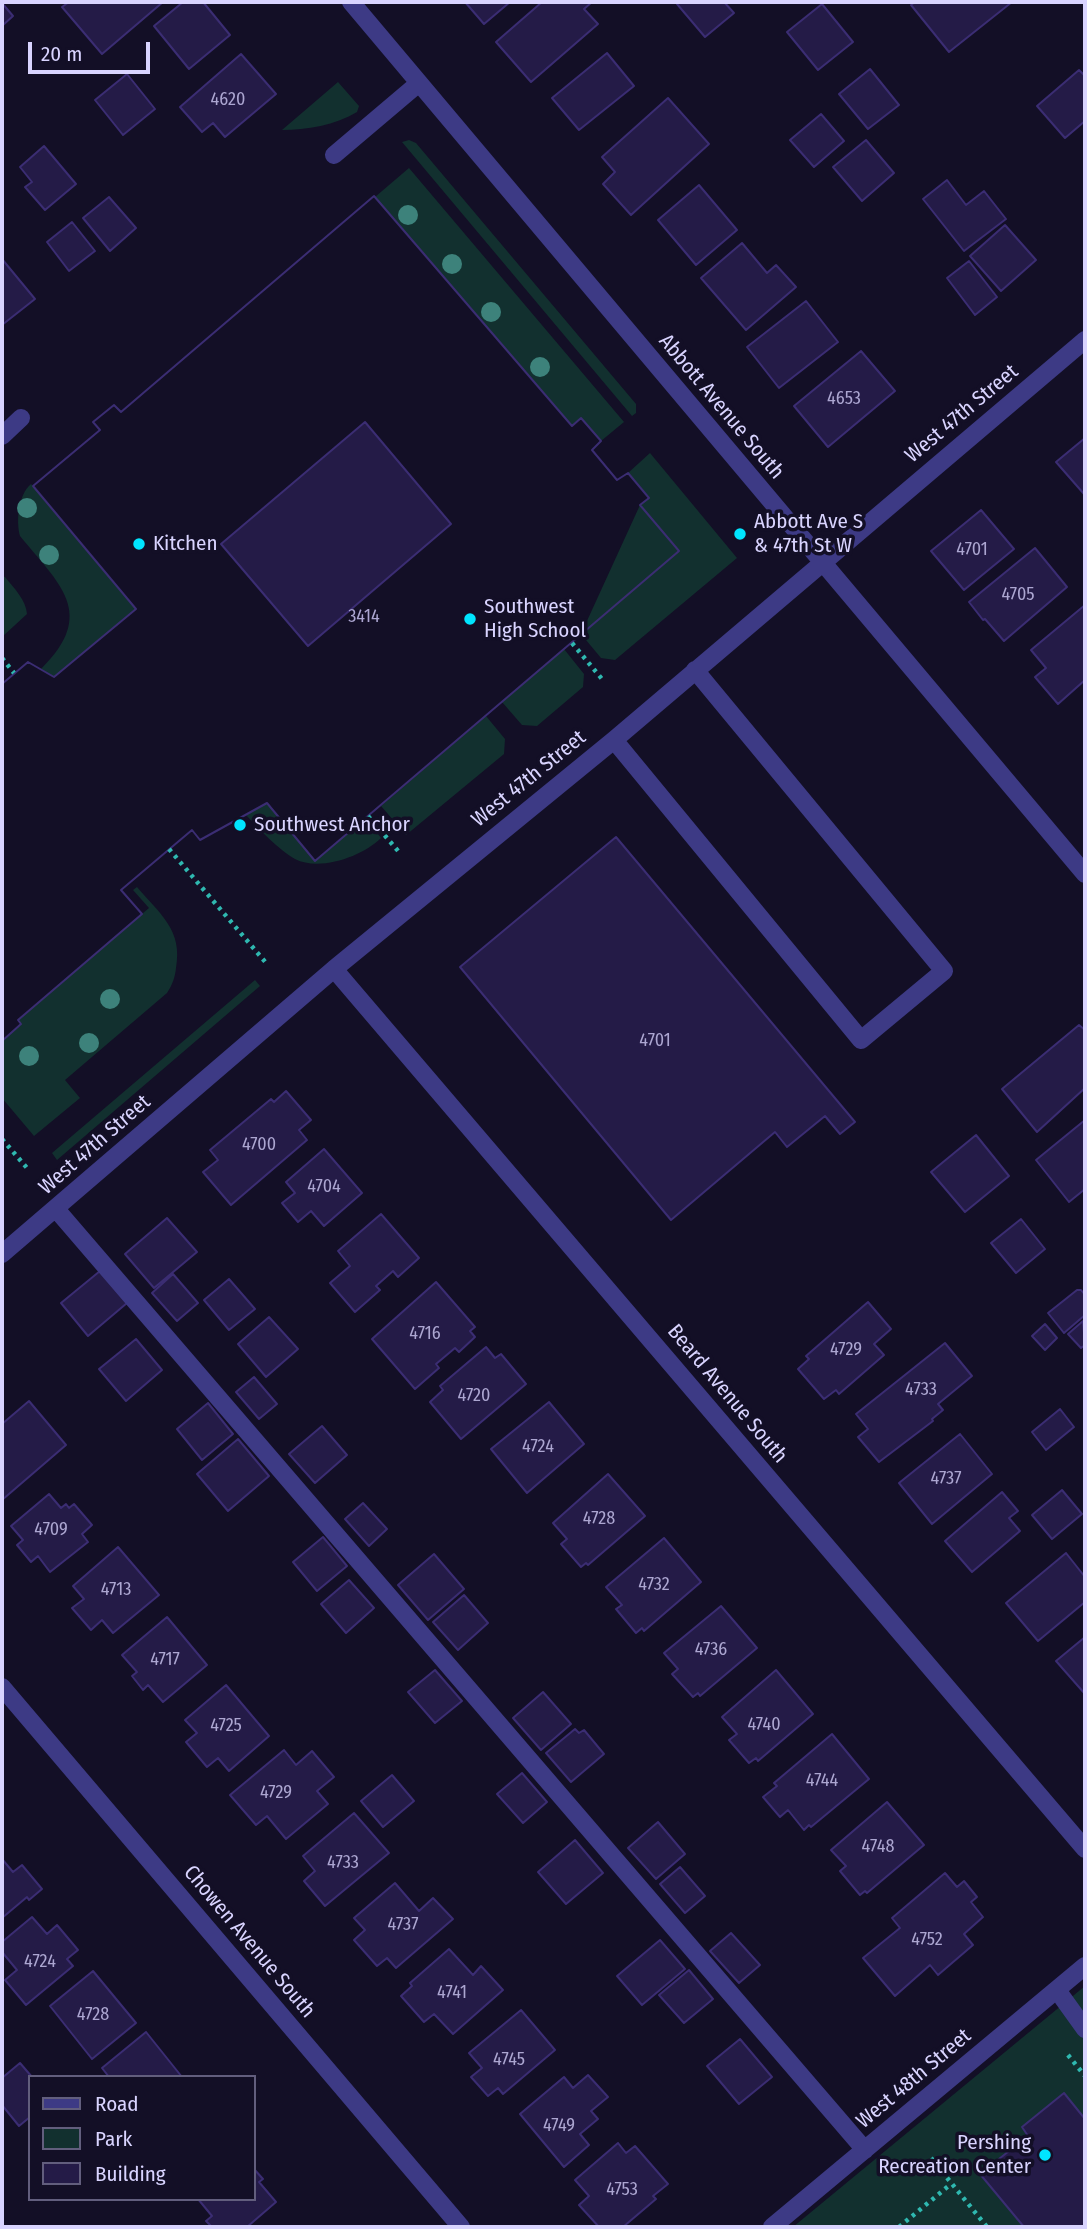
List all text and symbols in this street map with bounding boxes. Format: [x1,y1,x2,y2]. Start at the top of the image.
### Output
scale bar [32,28,154,72]
text: 20 m [41,41,82,67]
house number: 4620 [211,89,245,111]
street label: Abbott Avenue South [653,329,789,485]
street label: West 47th Street [900,360,1024,468]
house number: 4653 [827,388,861,410]
place label: Abbott Ave S & 47th St W [754,509,863,559]
marker: Abbott Ave S & 47th St W [732,526,748,542]
place label: Kitchen [153,531,217,557]
marker: Kitchen [131,536,147,552]
house number: 4701 [956,539,988,561]
house number: 4705 [1001,584,1035,606]
place label: Southwest High School [484,594,586,644]
house number: 3414 [348,606,380,628]
marker: Southwest High School [462,611,478,627]
street label: West 47th Street [467,725,591,833]
place label: Southwest Anchor [254,812,410,838]
marker: Southwest Anchor [232,817,248,833]
house number: 4701 [639,1030,671,1052]
street label: West 47th Street [34,1090,156,1200]
house number: 4700 [242,1134,276,1156]
house number: 4704 [307,1176,341,1198]
street label: Beard Avenue South [662,1320,792,1468]
house number: 4716 [409,1323,441,1345]
house number: 4729 [830,1339,862,1361]
house number: 4733 [905,1379,937,1401]
house number: 4720 [458,1385,490,1407]
house number: 4724 [522,1436,554,1458]
house number: 4737 [931,1468,961,1490]
house number: 4728 [583,1508,615,1530]
house number: 4709 [34,1519,68,1541]
house number: 4732 [638,1574,670,1596]
house number: 4713 [101,1579,131,1601]
house number: 4736 [695,1639,727,1661]
house number: 4717 [150,1649,180,1671]
house number: 4740 [747,1714,781,1736]
house number: 4725 [210,1715,242,1737]
house number: 4744 [806,1770,838,1792]
house number: 4729 [260,1782,292,1804]
house number: 4748 [862,1836,894,1858]
house number: 4733 [327,1852,359,1874]
street label: Chowen Avenue South [178,1861,320,2023]
house number: 4737 [388,1914,418,1936]
house number: 4752 [911,1929,943,1951]
house number: 4724 [24,1951,56,1973]
house number: 4741 [437,1982,467,2004]
house number: 4728 [77,2004,109,2026]
street label: West 48th Street [852,2024,976,2134]
house number: 4745 [493,2049,525,2071]
legend [28,2075,256,2201]
text: Road [95,2091,139,2117]
house number: 4749 [543,2115,575,2137]
text: Park [95,2126,132,2152]
place label: Pershing Recreation Center [878,2130,1031,2180]
marker: Pershing Recreation Center [1037,2147,1053,2163]
text: Building [95,2161,166,2187]
house number: 4753 [606,2179,638,2201]

